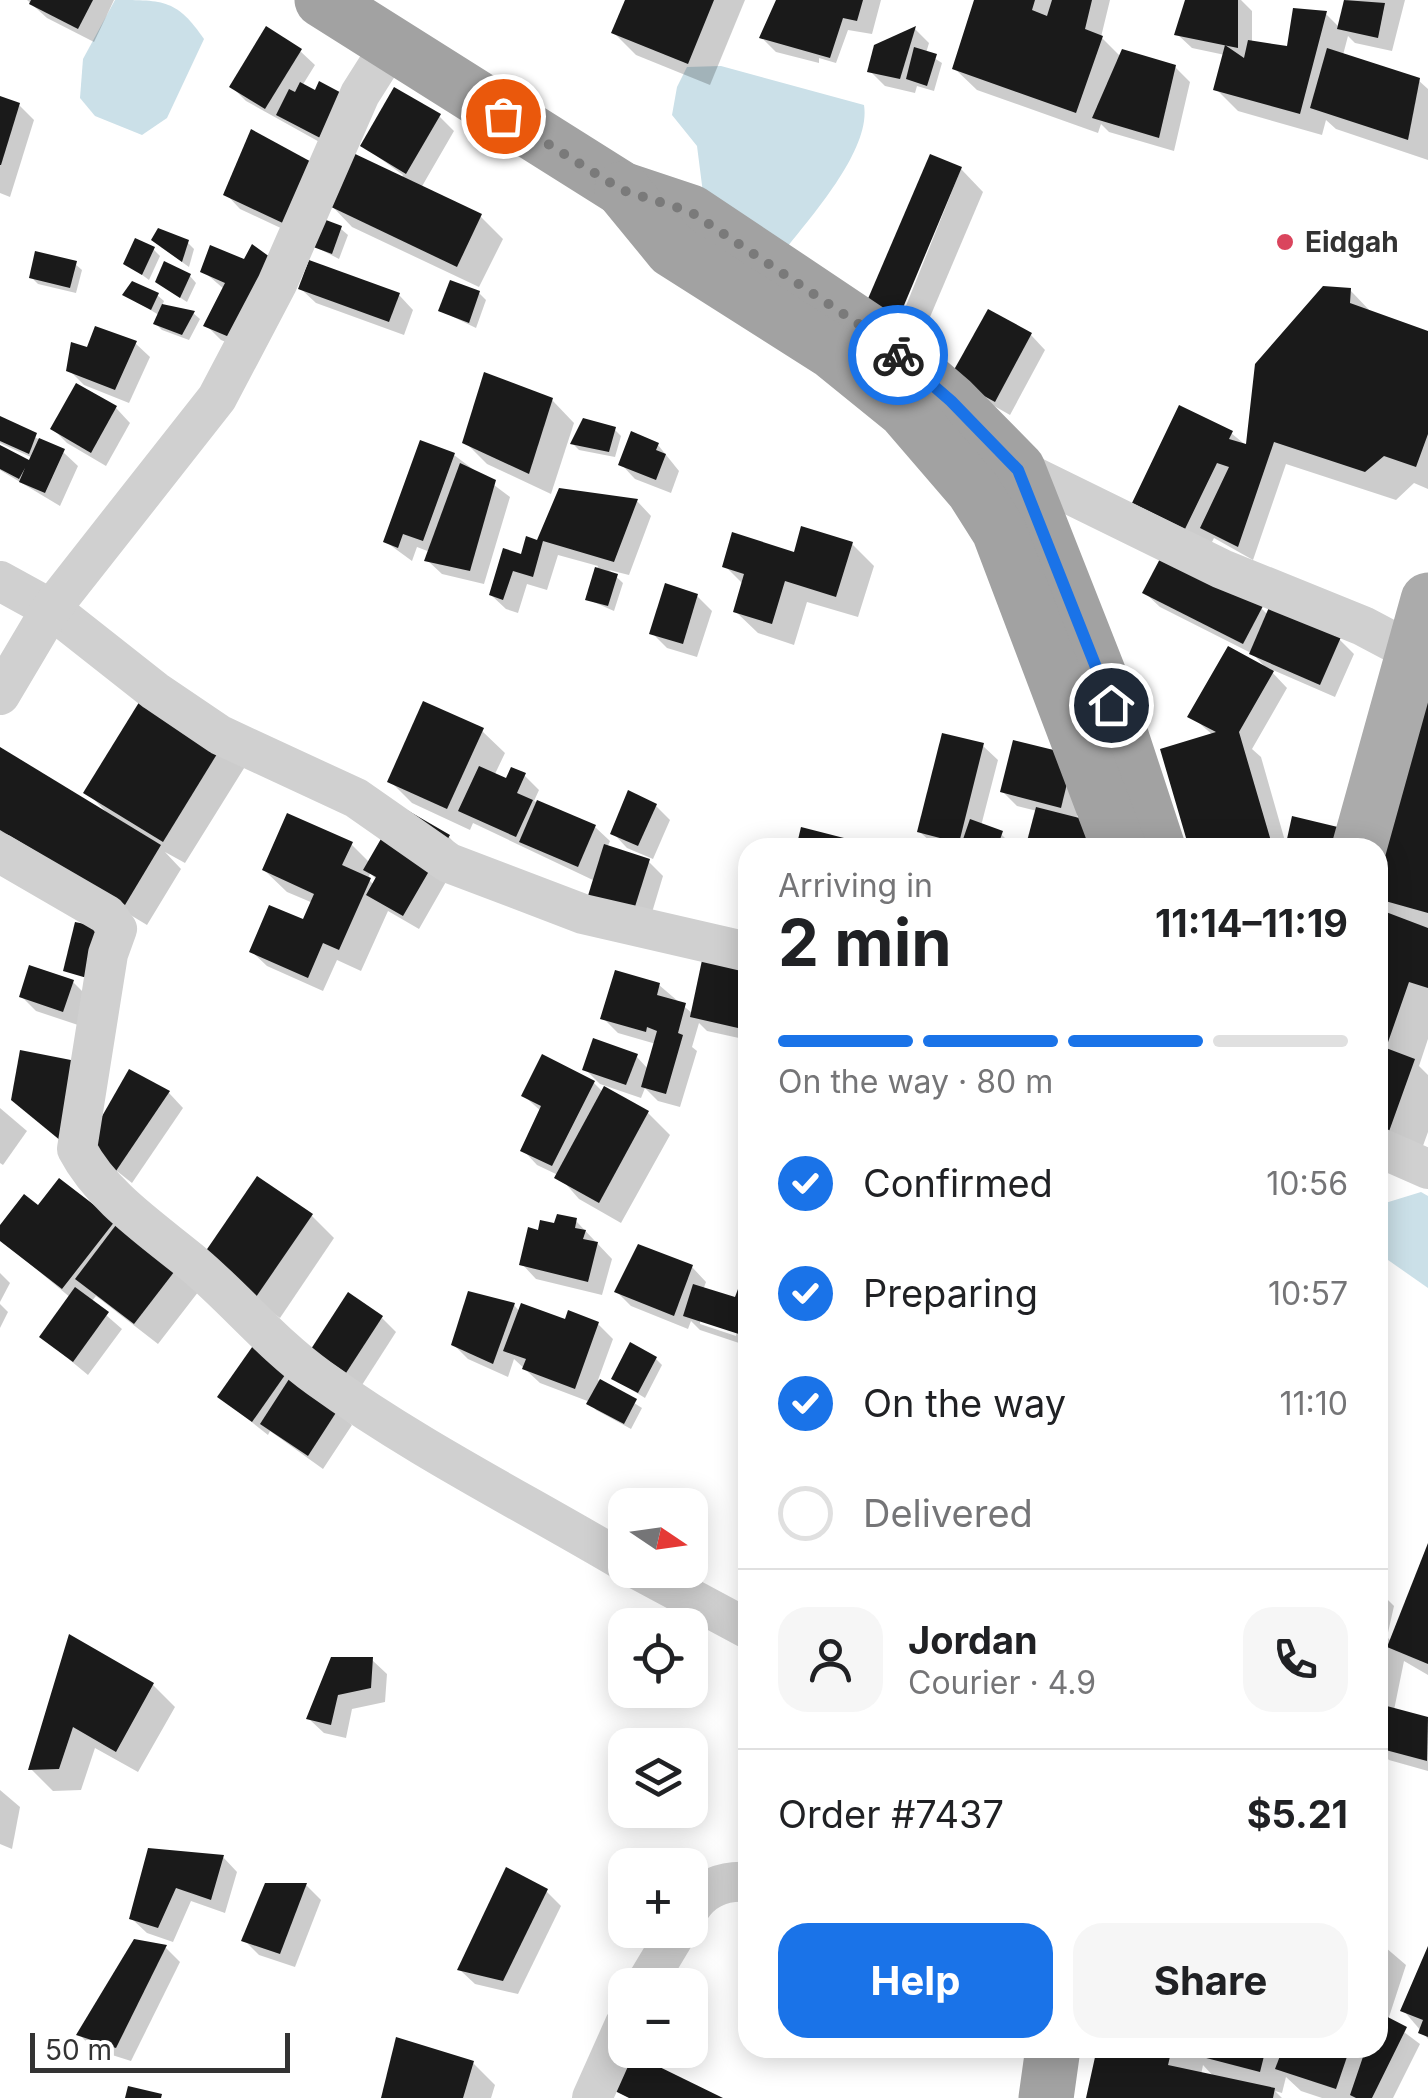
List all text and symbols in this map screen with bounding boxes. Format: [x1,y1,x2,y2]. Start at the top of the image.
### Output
pin [461,74,546,159]
icon: bag [476,89,531,144]
place label: Eidgah [1305,225,1399,259]
marker: Eidgah [1274,231,1296,253]
courier [848,305,948,405]
icon: bike [871,328,926,383]
pin [1069,663,1154,748]
icon: home [1084,678,1139,733]
text: Arriving in [778,866,933,905]
text: 11:14–11:19 [1155,900,1348,946]
text: 2 min [778,903,952,982]
text: On the way · 80 m [778,1062,1053,1101]
icon: check [778,1156,833,1211]
text: Confirmed [863,1160,1053,1206]
text: 10:56 [1266,1164,1348,1203]
icon: check [778,1266,833,1321]
text: Preparing [863,1270,1038,1316]
text: 10:57 [1268,1274,1348,1313]
icon: check [778,1376,833,1431]
text: On the way [863,1380,1066,1426]
text: 11:10 [1280,1384,1348,1423]
north arrow [608,1488,708,1588]
map controls [608,1488,708,2068]
text: Delivered [863,1490,1033,1536]
button: person [778,1607,883,1712]
button: phone [1243,1607,1348,1712]
button: locate [608,1608,708,1708]
text: Jordan [908,1617,1038,1663]
text: Courier · 4.9 [908,1663,1096,1702]
button: layers [608,1728,708,1828]
text: Order #7437 [778,1791,1004,1837]
text: $5.21 [1247,1791,1348,1837]
button: + [608,1848,708,1948]
button: Help [778,1923,1053,2038]
button: Share [1073,1923,1348,2038]
button: − [608,1968,708,2068]
scale bar [30,2028,290,2072]
text: 50 m [45,2033,112,2067]

